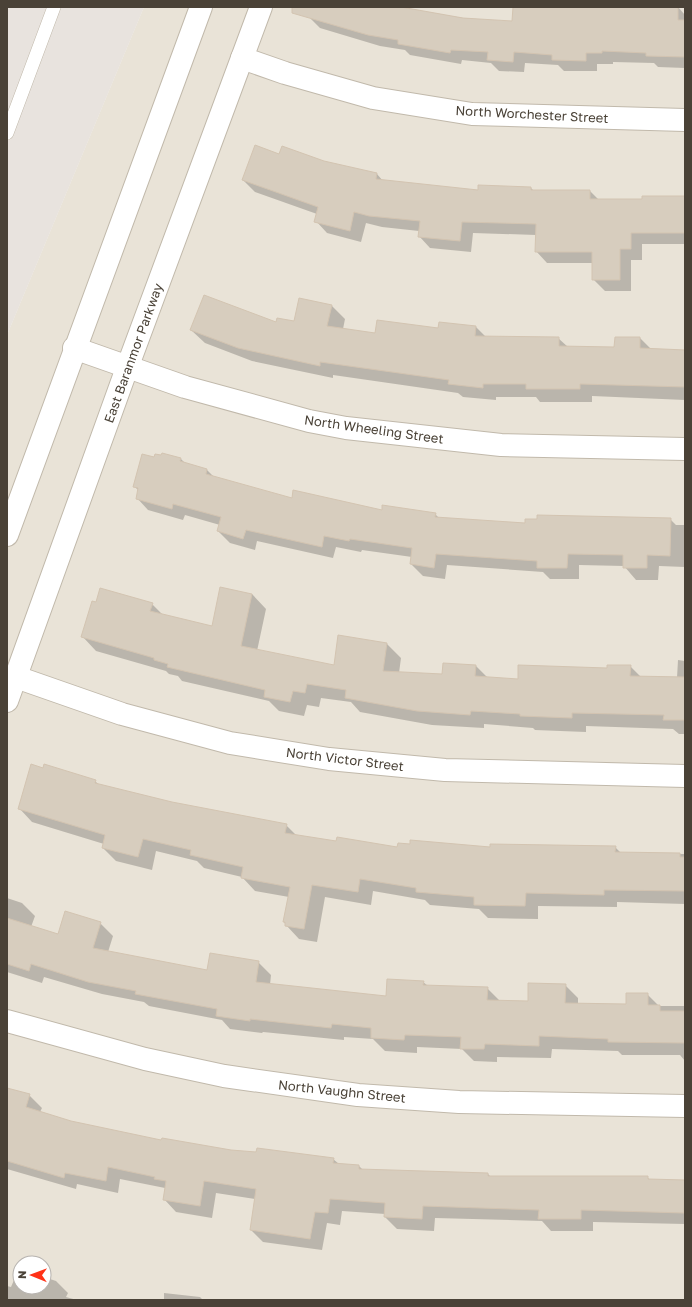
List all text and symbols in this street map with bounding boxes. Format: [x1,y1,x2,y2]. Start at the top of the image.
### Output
street label: North Worchester Street [455,102,609,126]
street label: East Baranmor Parkway [100,280,166,425]
street label: North Wheeling Street [303,411,445,447]
street label: North Victor Street [285,744,405,774]
street label: North Vaughn Street [277,1076,407,1106]
north arrow [12,1255,52,1295]
text: N [15,1271,28,1279]

